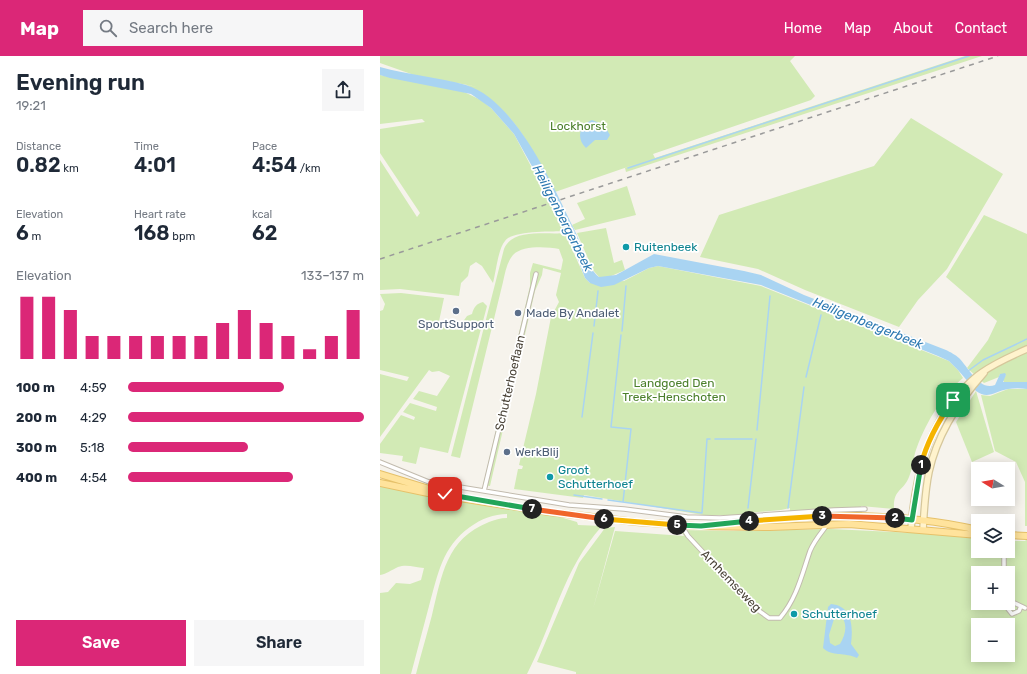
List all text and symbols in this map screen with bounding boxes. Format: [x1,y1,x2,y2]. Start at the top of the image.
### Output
search box [83,10,363,46]
text: Map [20,17,59,40]
icon: search [97,17,119,39]
text: Search here [129,19,213,37]
text: Home [784,20,822,37]
text: Map [844,20,871,37]
text: About [893,20,933,37]
text: Contact [955,20,1007,37]
text: Evening run [16,69,145,96]
button: share [322,69,364,111]
text: 19:21 [16,98,46,113]
park label: Lockhorst [550,119,606,133]
text: Distance [16,140,61,153]
text: Time [134,140,159,153]
text: Pace [252,140,277,153]
text: 0.82 [16,153,61,177]
text: 4:01 [134,153,176,177]
text: 4:54 [252,153,297,177]
text: km [61,162,79,175]
text: /km [297,162,320,175]
water label: Heiligenbergerbeek [529,162,597,275]
text: Elevation [16,208,63,221]
text: Heart rate [134,208,186,221]
text: kcal [252,208,272,221]
text: 6 [16,221,29,245]
text: 168 [134,221,170,245]
text: 62 [252,221,277,245]
text: m [29,230,41,243]
text: bpm [170,230,195,243]
place label: Ruitenbeek [634,240,698,254]
marker: Ruitenbeek [621,242,631,252]
text: Elevation [16,268,72,283]
text: 133–137 m [301,268,364,283]
water label: Heiligenbergerbeek [810,294,926,353]
marker: SportSupport [451,306,461,316]
place label: Made By Andalet [526,306,620,320]
marker: Made By Andalet [513,308,523,318]
place label: SportSupport [418,317,494,331]
street label: Schutterhoeflaan [492,334,528,432]
park label: Landgoed Den Treek-Henschoten [622,376,726,404]
text: 100 m [16,380,55,395]
text: 4:59 [80,380,107,395]
pin [936,383,970,417]
icon: arrive [942,389,964,411]
text: 200 m [16,410,57,425]
text: 4:29 [80,410,107,425]
text: 300 m [16,440,57,455]
text: 5:18 [80,440,105,455]
place label: WerkBlij [515,445,559,459]
marker: WerkBlij [502,447,512,457]
pin: 1 [911,455,931,475]
text: 1 [918,458,924,471]
north arrow [971,462,1015,506]
map controls [971,462,1015,662]
place label: Groot Schutterhoef [558,463,633,491]
text: 400 m [16,470,57,485]
text: 4:54 [80,470,107,485]
marker: Groot Schutterhoef [545,472,555,482]
pin [428,477,462,511]
icon: check [434,483,456,505]
pin: 7 [522,499,542,519]
text: 7 [529,502,535,515]
pin: 3 [812,506,832,526]
pin: 2 [885,508,905,528]
pin: 6 [594,509,614,529]
text: 3 [818,509,826,522]
pin: 4 [739,511,759,531]
text: 2 [891,511,899,524]
text: 6 [600,512,608,525]
text: 4 [745,514,753,527]
button: layers [971,514,1015,558]
pin: 5 [667,515,687,535]
text: 5 [673,518,681,531]
street label: Arnhemseweg [698,547,764,615]
button: + [971,566,1015,610]
place label: Schutterhoef [802,607,877,621]
marker: Schutterhoef [789,609,799,619]
button: − [971,618,1015,662]
button: Save [16,620,186,666]
button: Share [194,620,364,666]

